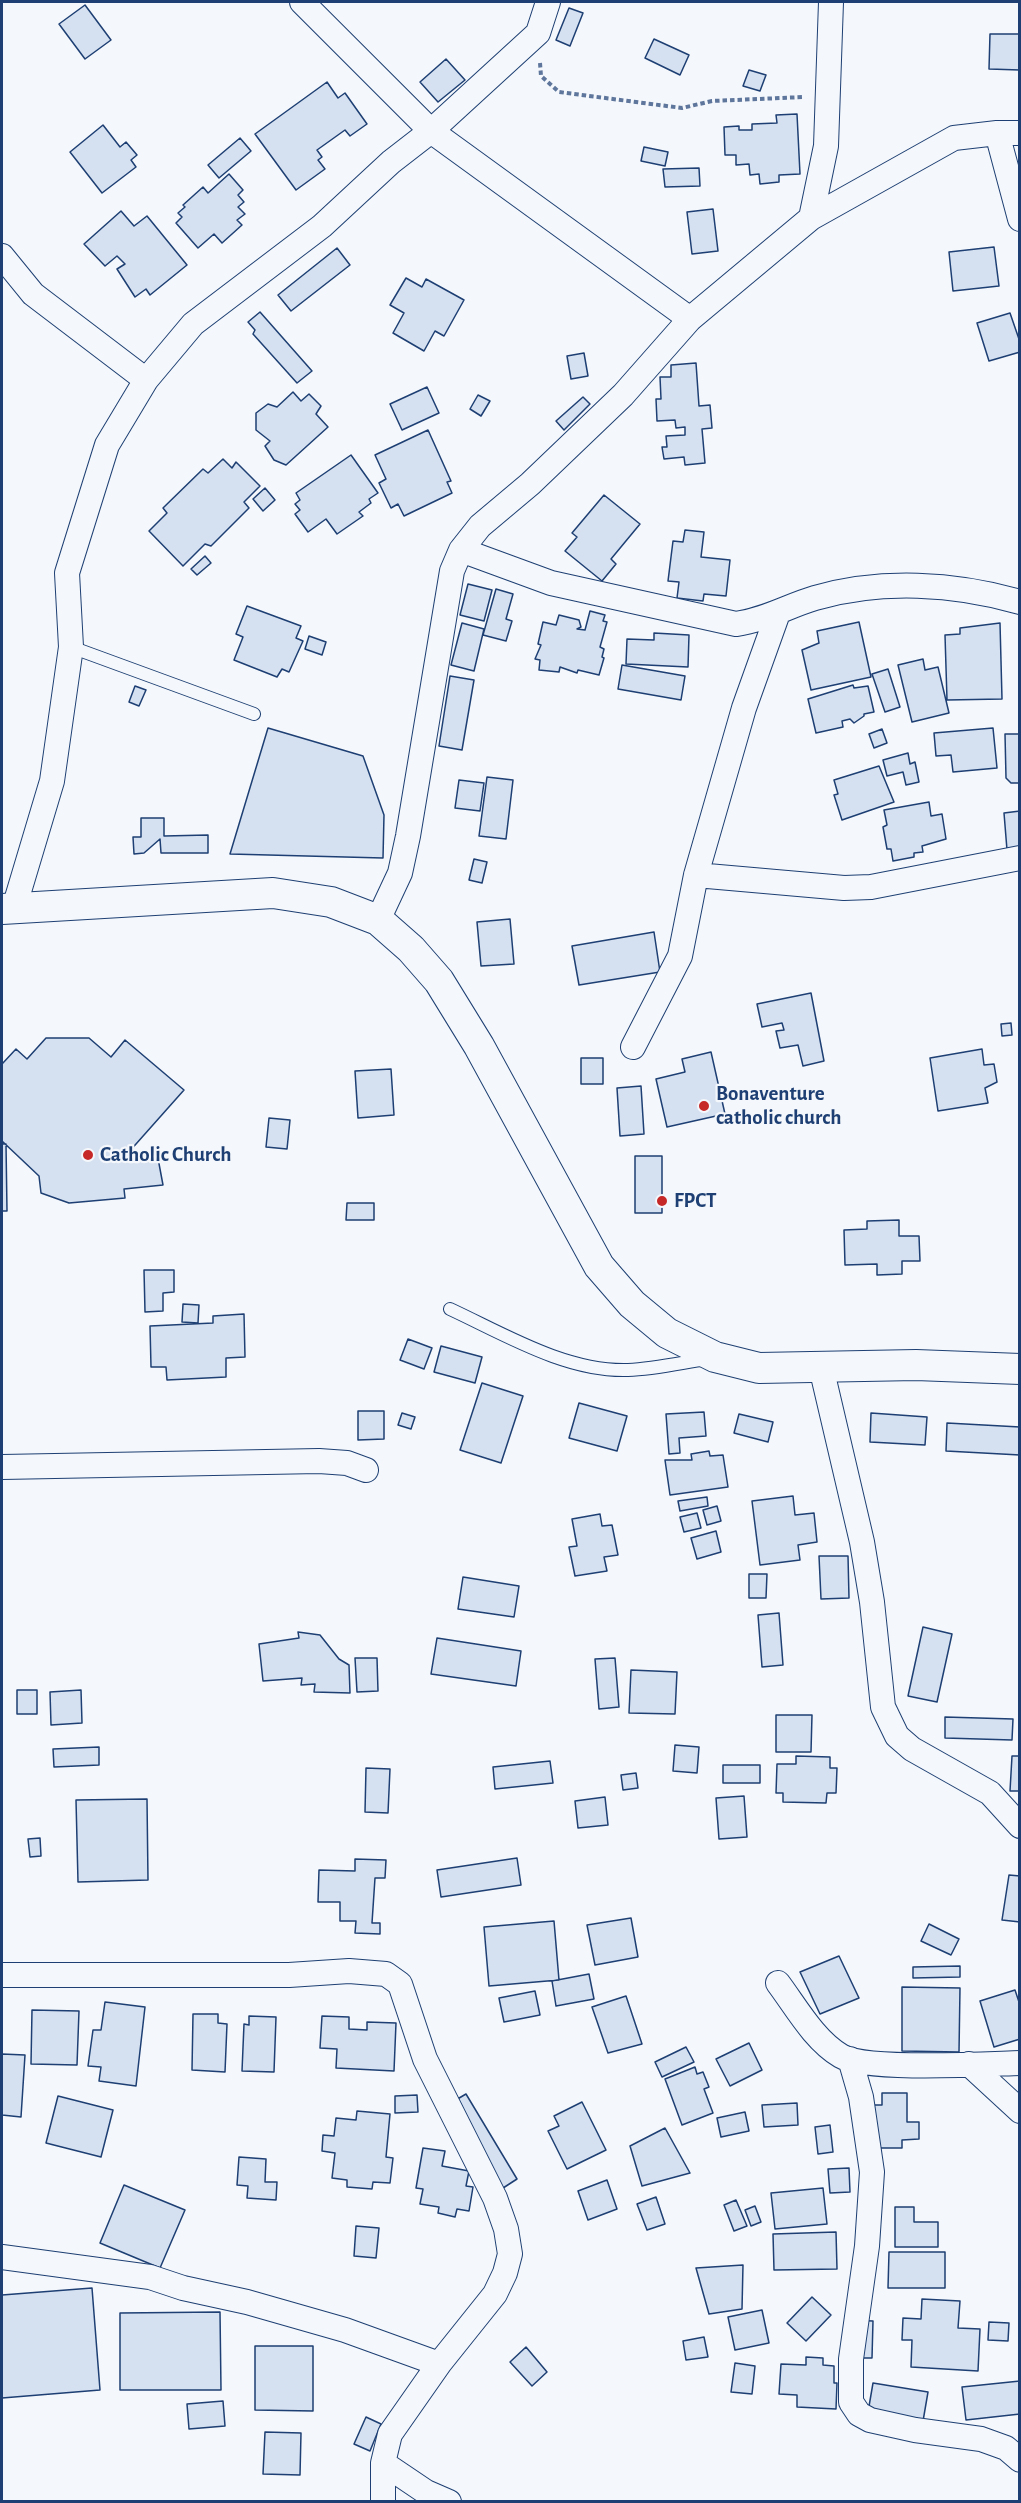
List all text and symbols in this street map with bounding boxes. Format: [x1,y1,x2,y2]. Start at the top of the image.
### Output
place label: Bonaventure catholic church [716,1081,841,1131]
marker: Bonaventure catholic church [697,1099,711,1113]
place label: Catholic Church [100,1142,231,1168]
marker: Catholic Church [81,1148,95,1162]
place label: FPCT [674,1188,717,1214]
marker: FPCT [655,1194,669,1208]

